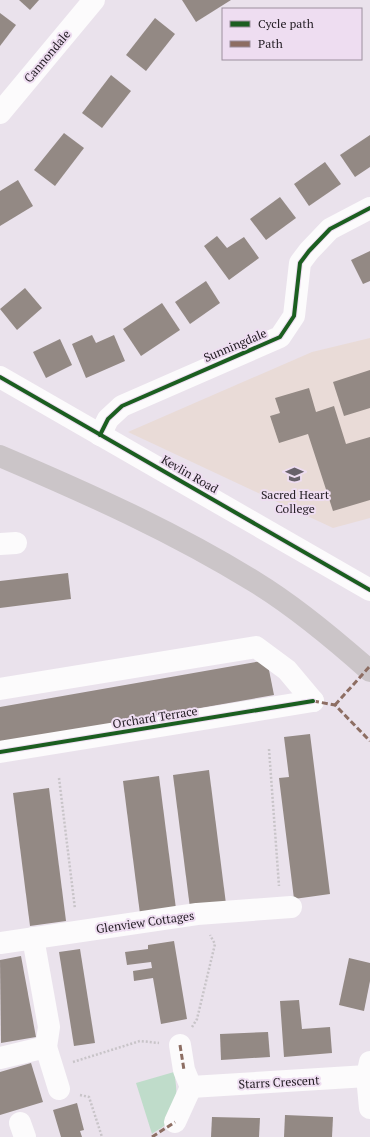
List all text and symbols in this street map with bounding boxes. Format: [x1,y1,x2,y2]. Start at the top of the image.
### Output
legend [222,8,362,60]
text: Cycle path [258,16,314,31]
street label: Cannondale [21,27,73,85]
text: Path [258,36,283,51]
street label: Sunningdale [201,325,269,365]
street label: Kevlin Road [159,452,221,496]
school or university icon: Sacred Heart College [285,465,305,485]
place label: Sacred Heart College [261,487,330,516]
street label: Orchard Terrace [111,703,199,731]
street label: Glenview Cottages [95,908,195,936]
street label: Starrs Crescent [238,1072,320,1092]

